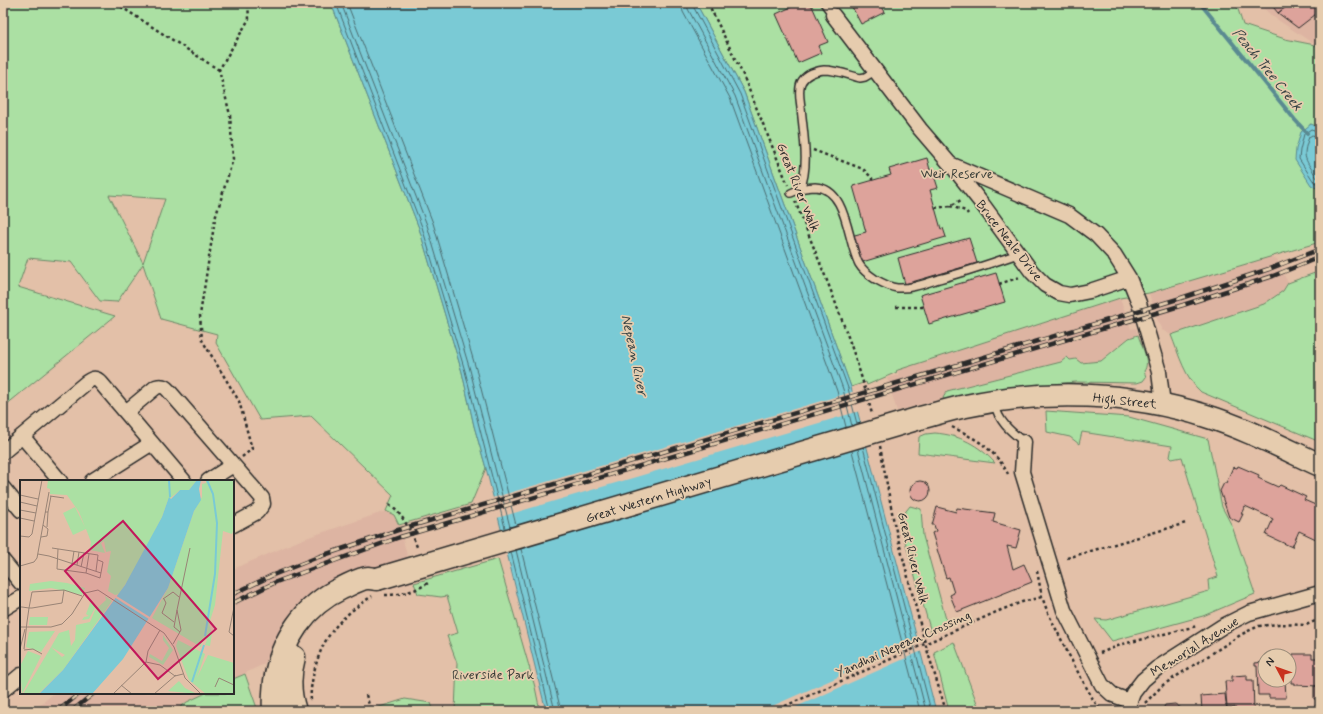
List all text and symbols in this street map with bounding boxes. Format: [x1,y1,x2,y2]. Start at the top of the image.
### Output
water label: Peach Tree Creek [1228,24,1306,115]
street label: Great River Walk [772,141,823,235]
park label: Weir Reserve [921,166,993,183]
street label: Bruce Neale Drive [972,197,1046,285]
water label: Nepean River [617,313,652,400]
street label: High Street [1092,390,1158,415]
street label: Great Western Highway [584,473,713,528]
inset map [20,480,234,694]
street label: Great River Walk [893,510,932,607]
street label: Yandhai Nepean Crossing [833,607,974,682]
street label: Memorial Avenue [1147,613,1242,681]
north arrow [1257,648,1297,688]
text: N [1263,655,1278,669]
park label: Riverside Park [452,667,535,684]

